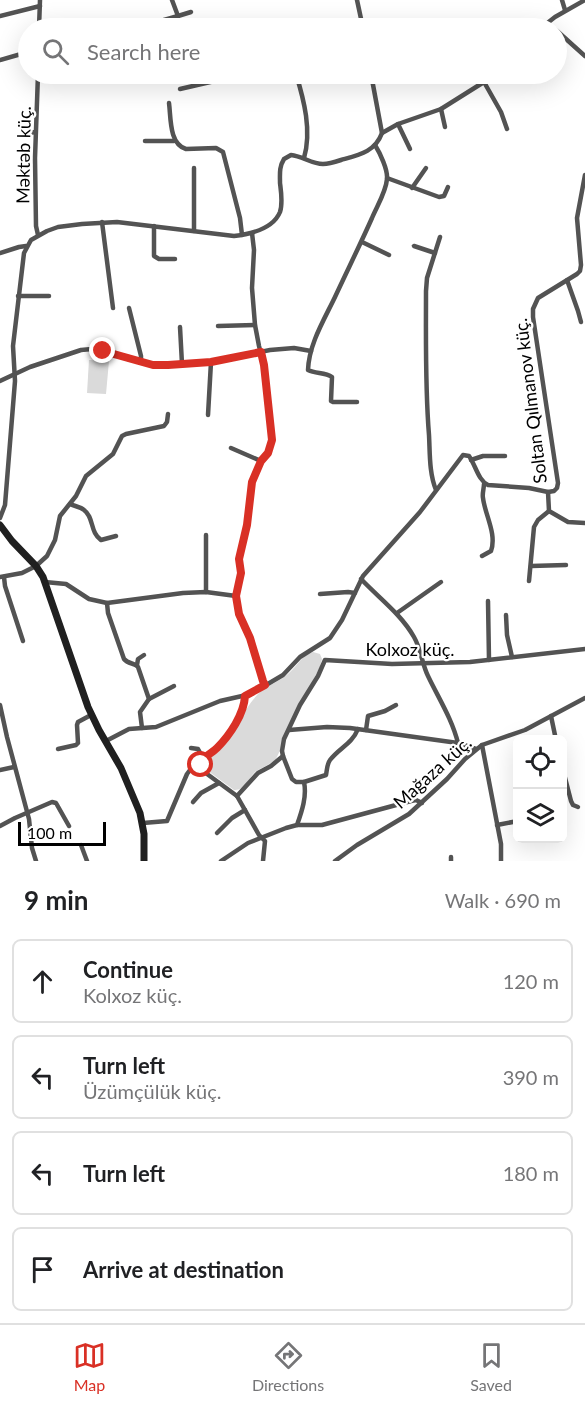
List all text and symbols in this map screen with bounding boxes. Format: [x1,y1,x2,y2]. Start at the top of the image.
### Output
search box [18,18,567,84]
icon: search [39,35,72,68]
text: Search here [87,38,200,65]
street label: Məktəb küç. [11,106,35,204]
street label: Soltan Qılmanov küç. [509,317,551,485]
route end [89,337,115,363]
street label: Kolxoz küç. [365,638,455,660]
street label: Mağaza küç. [388,731,476,813]
map controls [513,735,567,843]
button: locate [513,735,567,789]
route start [187,751,213,777]
button: layers [513,789,567,843]
scale bar [18,819,106,846]
text: 100 m [27,823,72,842]
text: 9 min [24,884,88,916]
text: Walk · 690 m [445,888,561,912]
text: Continue [83,956,173,983]
icon: ahead [26,965,59,998]
text: 120 m [503,969,559,993]
text: Kolxoz küç. [83,983,182,1007]
text: Turn left [83,1052,165,1079]
icon: left [26,1061,59,1094]
text: 390 m [503,1065,559,1089]
text: Üzümçülük küç. [83,1079,221,1103]
icon: left [26,1157,59,1190]
text: Turn left [83,1160,165,1187]
text: 180 m [503,1161,559,1185]
icon: arrive [26,1253,59,1286]
text: Arrive at destination [83,1256,284,1283]
tab: Map [73,1339,106,1394]
tab: Directions [252,1339,324,1394]
tab: Saved [470,1339,512,1394]

